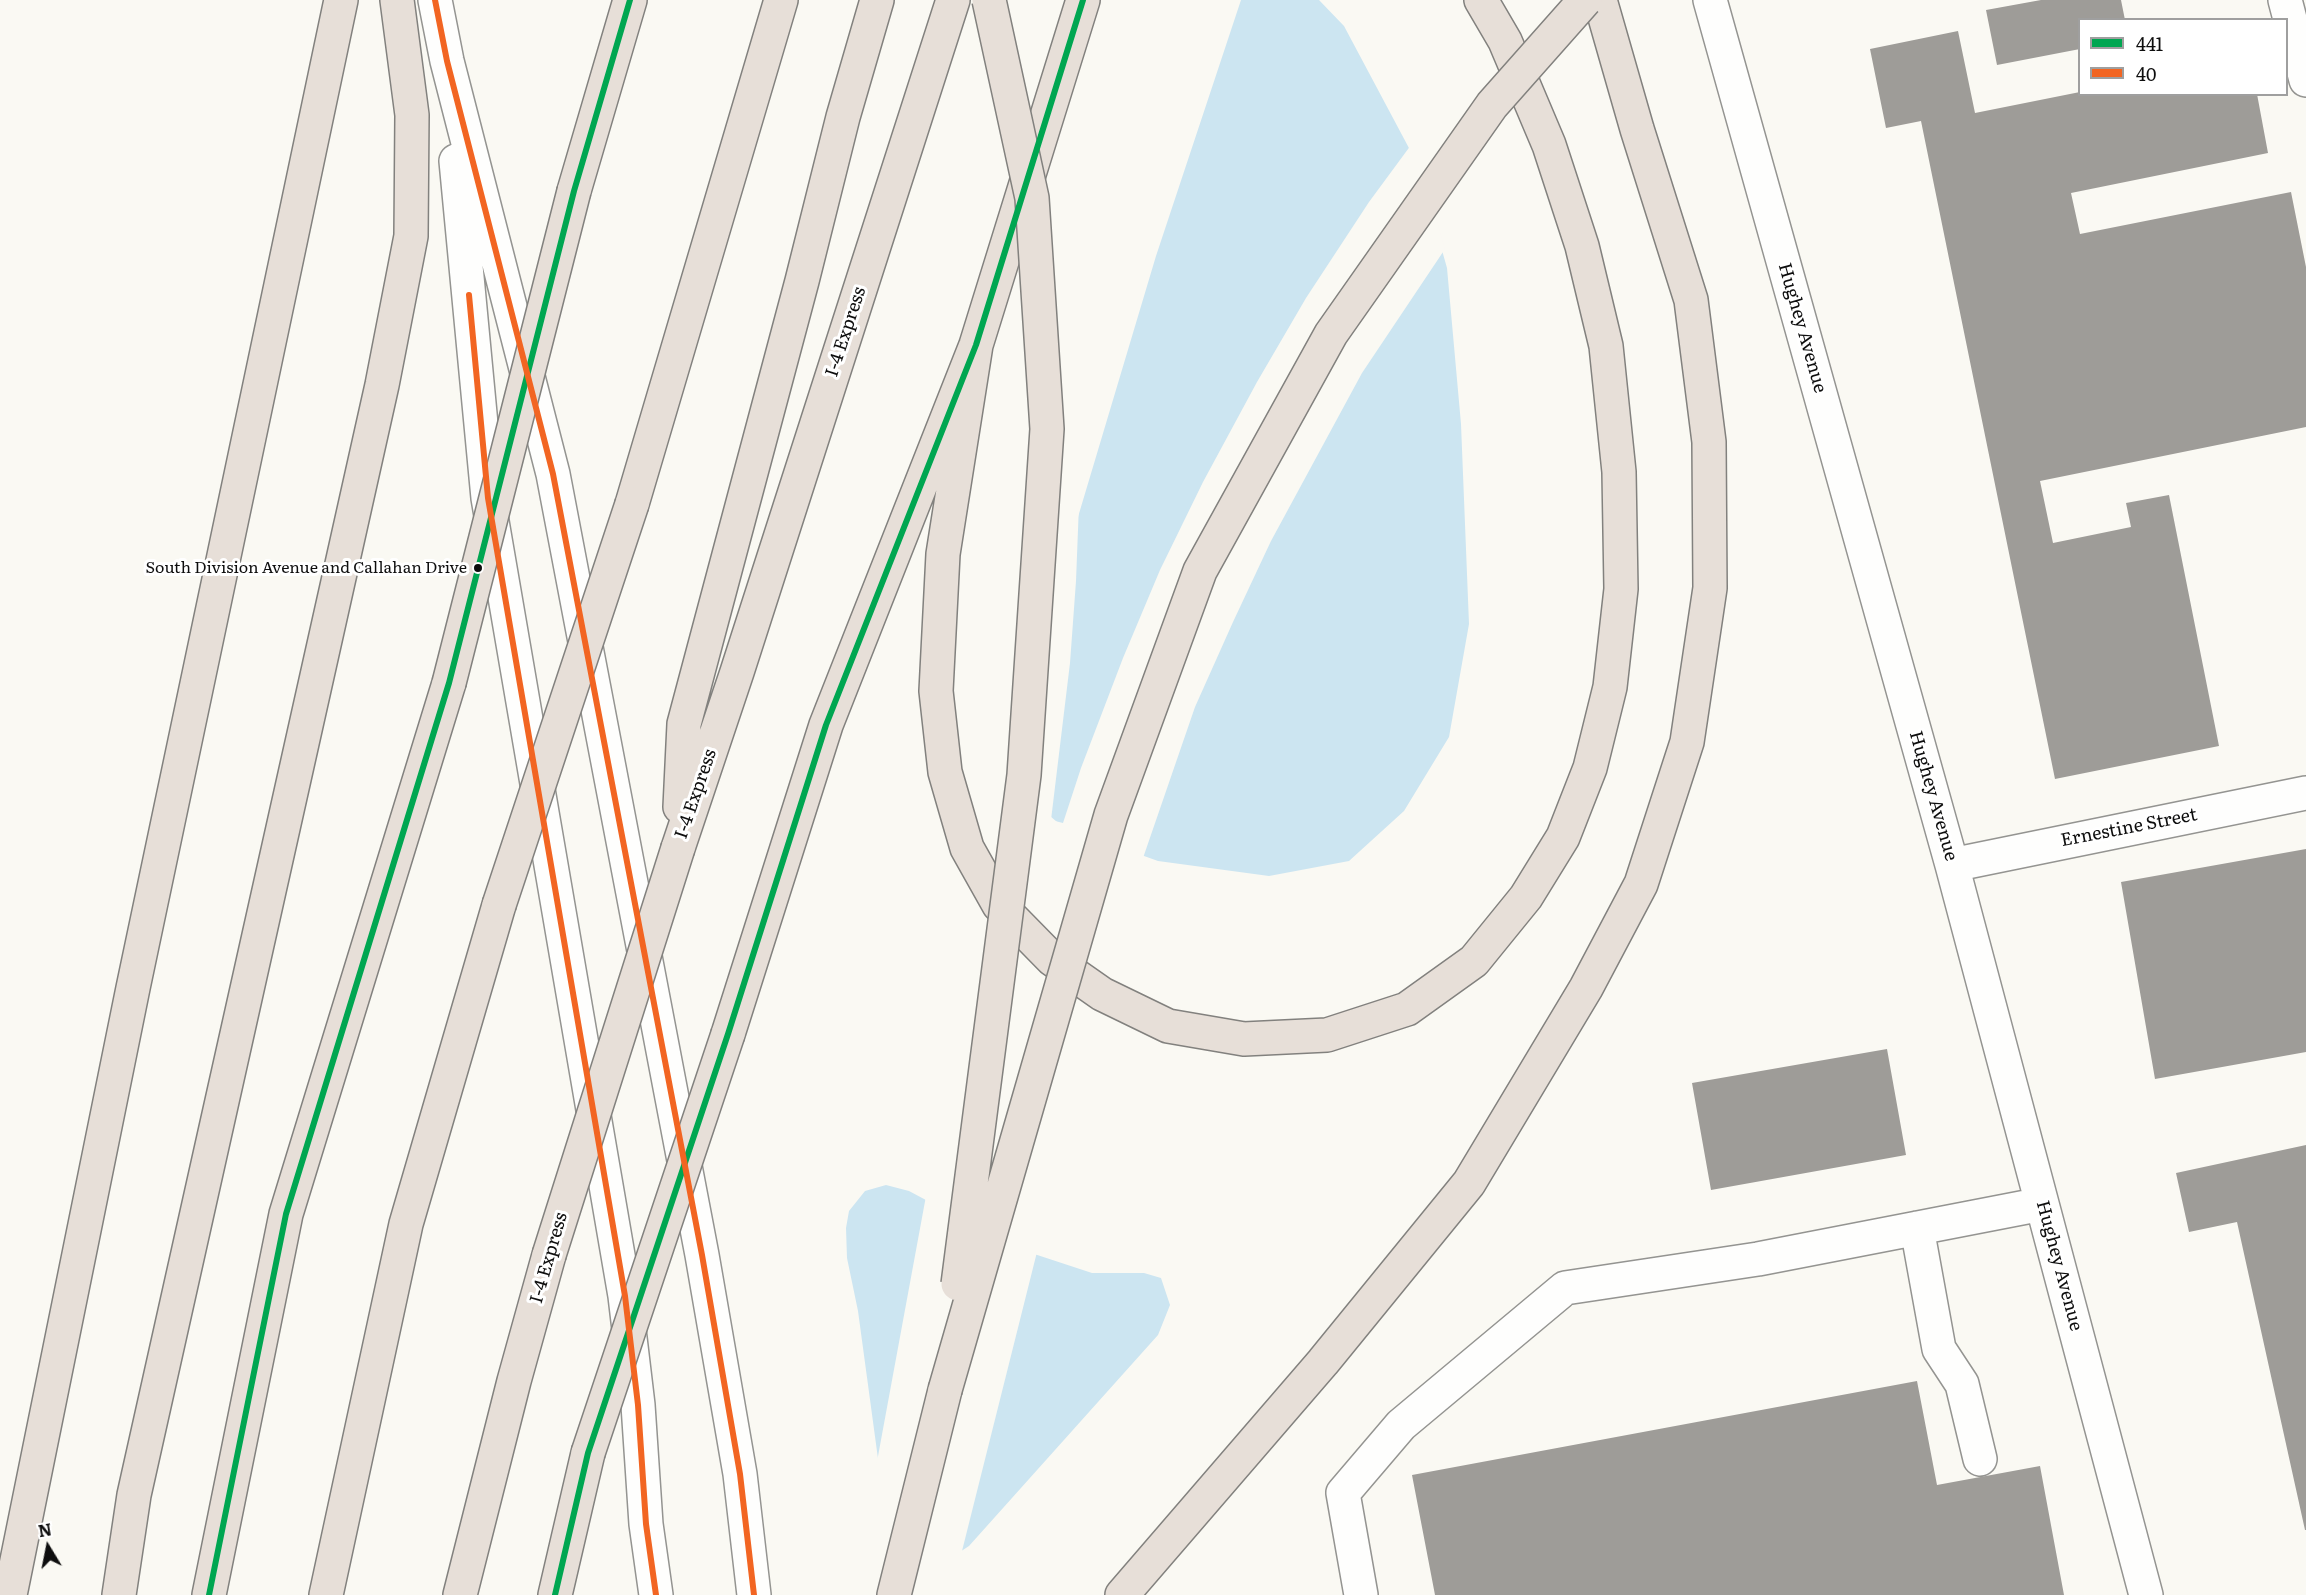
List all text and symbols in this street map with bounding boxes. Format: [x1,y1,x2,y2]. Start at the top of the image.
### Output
legend [2078,18,2288,96]
text: 441 [2136,30,2163,57]
text: 40 [2136,60,2156,87]
street label: Hughey Avenue [1773,261,1831,395]
street label: I-4 Express [821,284,871,380]
place label: South Division Avenue and Callahan Drive [146,558,467,578]
marker: South Division Avenue and Callahan Drive [472,562,484,574]
street label: Hughey Avenue [1904,729,1962,863]
street label: I-4 Express [671,746,721,842]
street label: Ernestine Street [2059,804,2199,852]
street label: Hughey Avenue [2031,1198,2087,1334]
street label: I-4 Express [526,1210,572,1306]
text: N [36,1516,54,1542]
north arrow [18,1517,78,1577]

